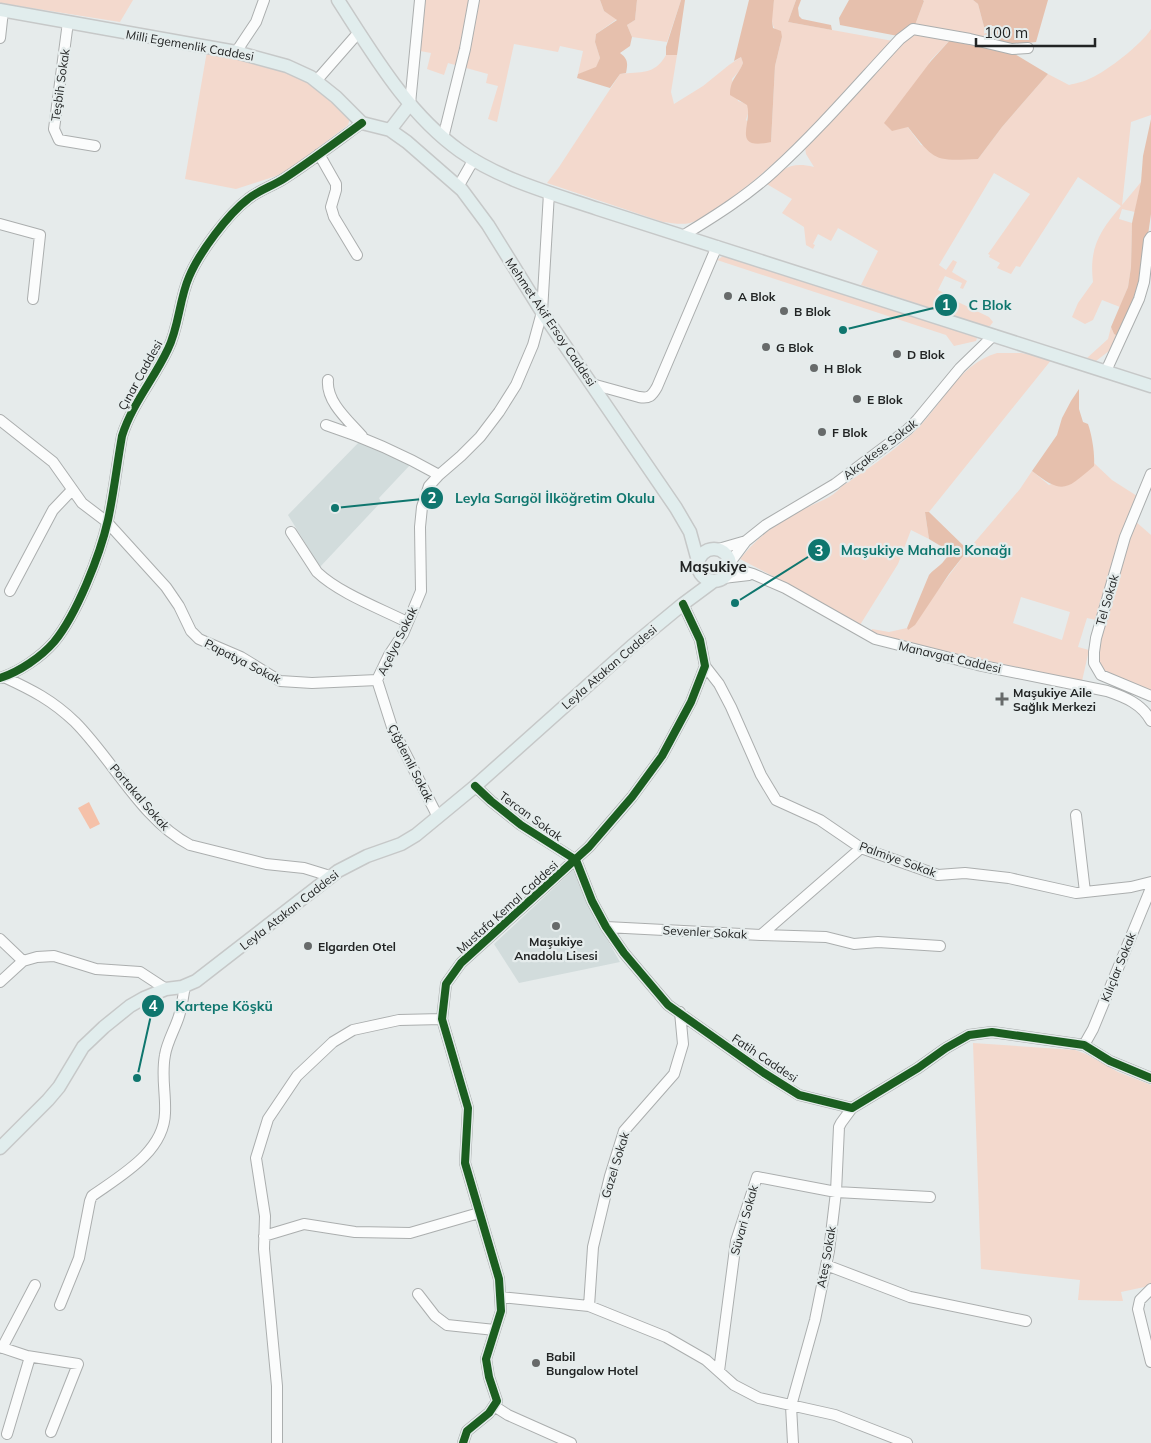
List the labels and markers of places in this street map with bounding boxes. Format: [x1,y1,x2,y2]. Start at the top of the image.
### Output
place label: A Blok [738,289,776,304]
marker: A Blok [722,290,734,302]
callout: C Blok [933,290,1021,319]
place label: B Blok [794,304,831,319]
marker: B Blok [778,305,790,317]
place label: G Blok [776,340,814,355]
marker: G Blok [760,341,772,353]
place label: D Blok [907,347,945,362]
marker: D Blok [891,348,903,360]
place label: H Blok [824,361,862,376]
marker: H Blok [808,362,820,374]
place label: E Blok [867,392,903,407]
marker: E Blok [851,393,863,405]
place label: F Blok [832,425,868,440]
marker: F Blok [816,426,828,438]
callout: Leyla Sarıgöl İlköğretim Okulu [420,484,665,513]
callout: Maşukiye Mahalle Konağı [806,536,1021,565]
place label: Maşukiye Aile Sağlık Merkezi [1013,685,1096,714]
marker: Maşukiye Aile Sağlık Merkezi [995,692,1009,706]
marker: Maşukiye Anadolu Lisesi [550,920,562,932]
place label: Maşukiye Anadolu Lisesi [514,934,598,963]
place label: Elgarden Otel [318,939,396,954]
marker: Elgarden Otel [302,940,314,952]
callout: Kartepe Köşkü [140,992,283,1021]
place label: Babil Bungalow Hotel [546,1349,638,1378]
marker: Babil Bungalow Hotel [530,1357,542,1369]

